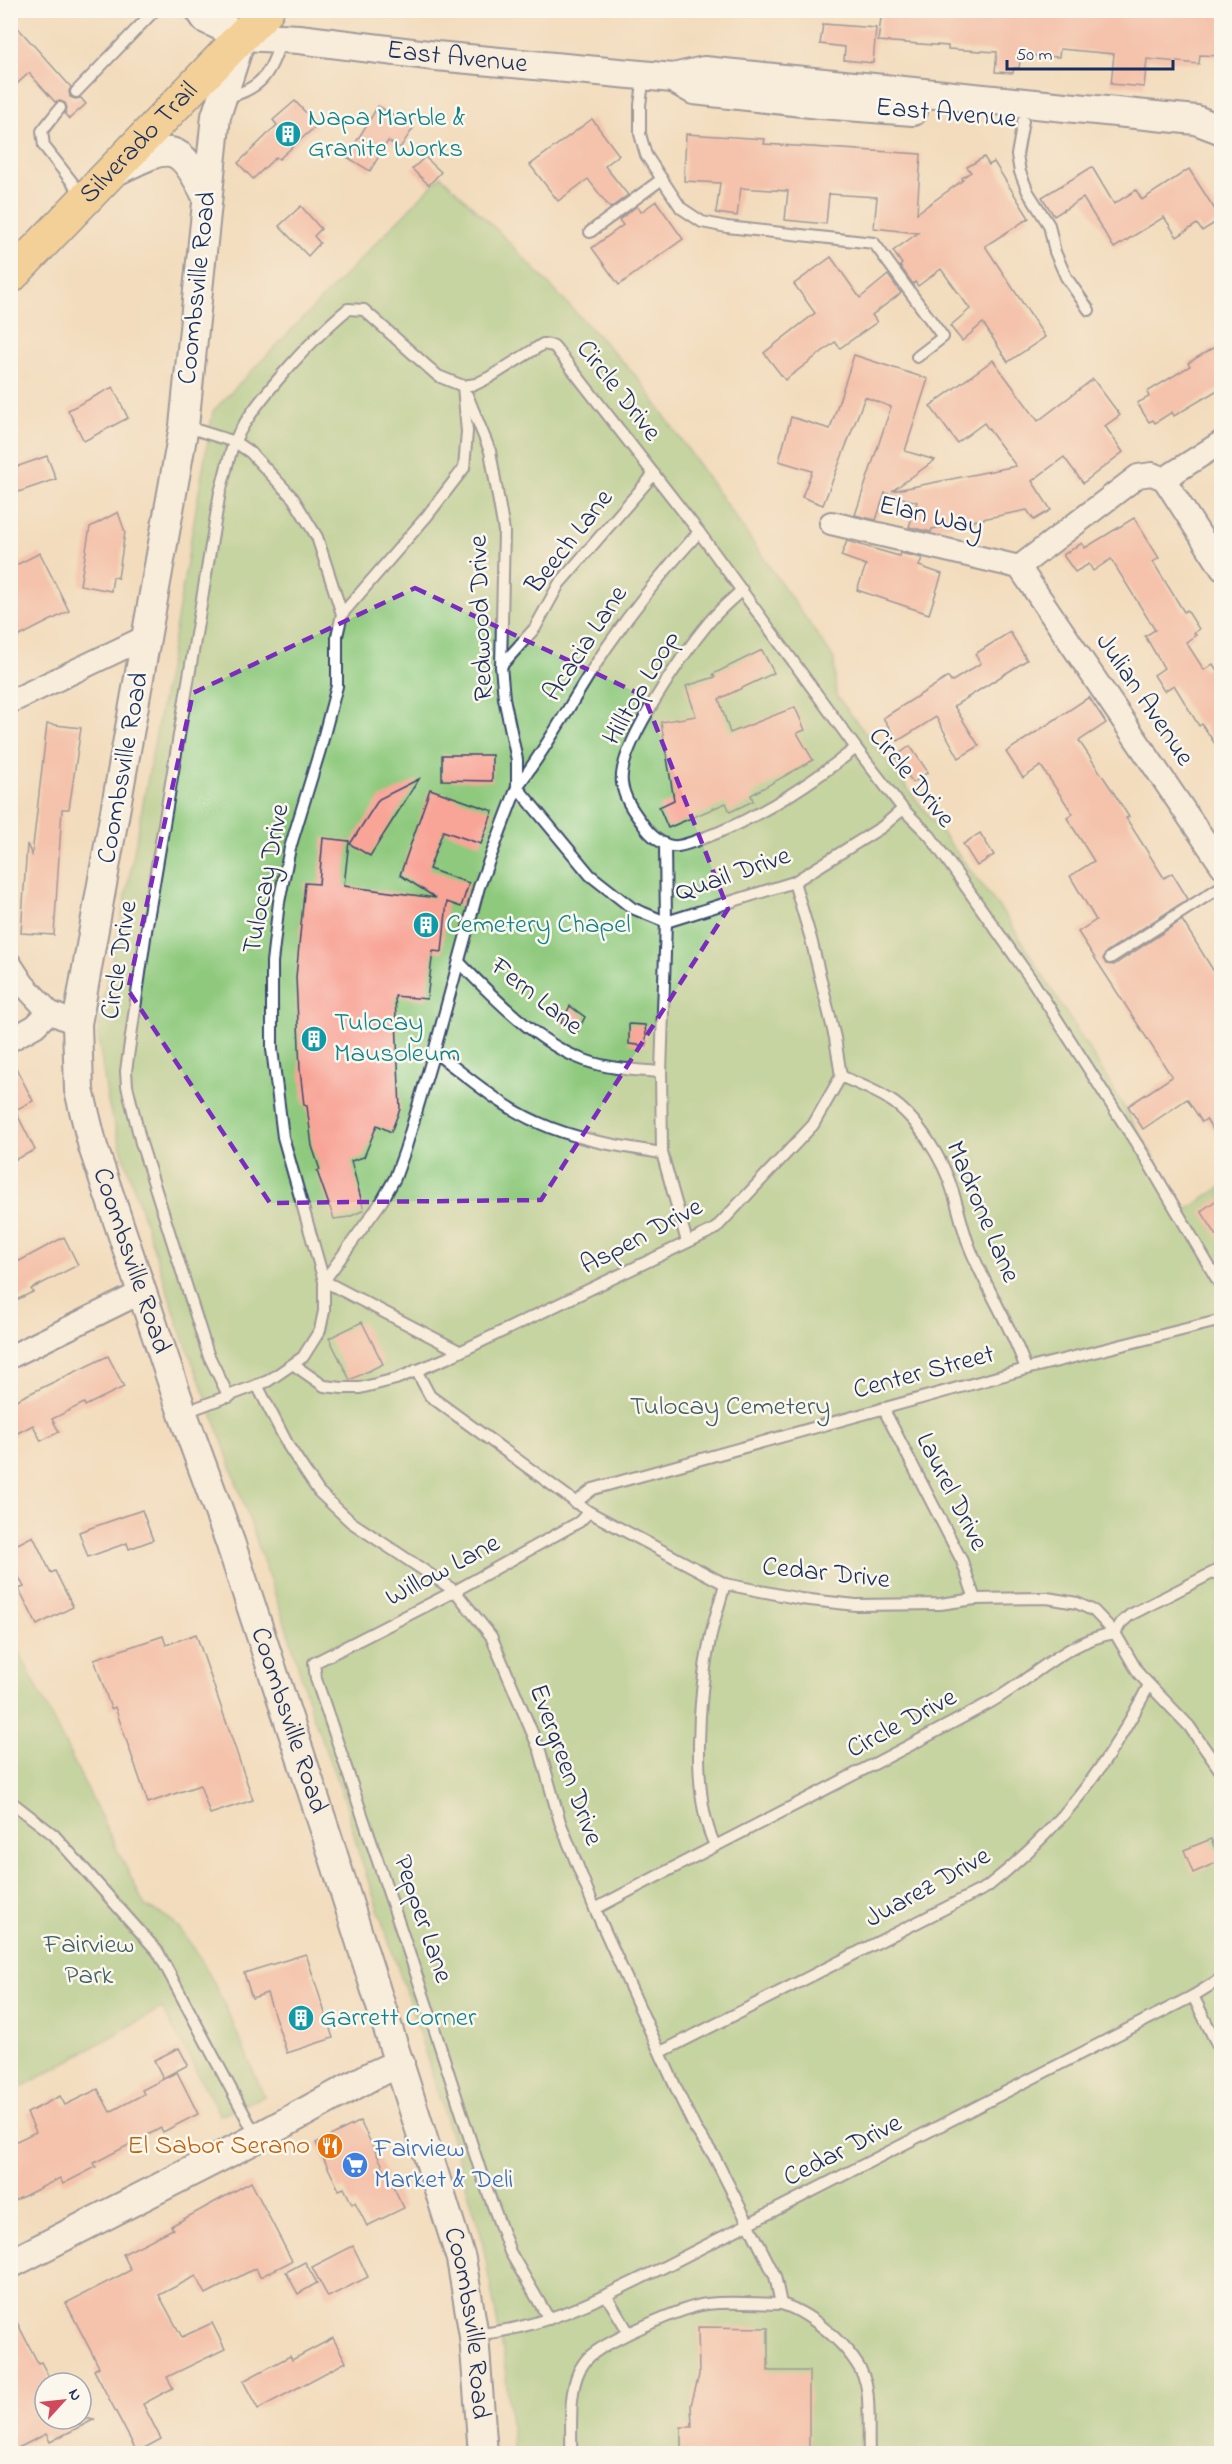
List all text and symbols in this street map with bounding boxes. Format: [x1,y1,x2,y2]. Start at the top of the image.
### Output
street label: East Avenue [385,31,530,84]
scale bar [1007,33,1174,71]
text: 50 m [1016,43,1053,69]
street label: Silverado Trail [71,73,207,213]
street label: East Avenue [874,88,1019,140]
place label: Napa Marble & Granite Works [308,99,465,169]
building icon: Napa Marble & Granite Works [273,119,303,149]
street label: Coombsville Road [168,190,228,386]
street label: Circle Drive [566,332,671,451]
street label: Beech Lane [516,480,624,604]
street label: Elan Way [875,486,987,548]
street label: Redwood Drive [460,533,504,702]
street label: Acacia Lane [534,578,639,710]
street label: Hilltop Loop [593,623,691,753]
street label: Julian Avenue [1085,626,1204,775]
street label: Coombsville Road [88,669,160,867]
street label: Circle Drive [858,719,964,838]
street label: Tulocay Drive [233,800,301,958]
street label: Quail Drive [670,837,797,913]
street label: Circle Drive [91,897,149,1022]
place label: Cemetery Chapel [446,906,631,945]
building icon: Cemetery Chapel [411,910,441,940]
street label: Fern Lane [481,948,591,1046]
place label: Tulocay Mausoleum [334,1004,460,1074]
building icon: Tulocay Mausoleum [299,1024,329,1054]
street label: Madrone Lane [935,1135,1030,1290]
street label: Coombsville Road [82,1163,181,1359]
street label: Aspen Drive [574,1188,711,1286]
street label: Center Street [849,1335,999,1411]
park label: Tulocay Cemetery [630,1388,830,1427]
street label: Laurel Drive [905,1426,998,1559]
street label: Willow Lane [379,1524,508,1617]
street label: Cedar Drive [760,1548,893,1600]
street label: Coombsville Road [240,1622,338,1819]
street label: Circle Drive [840,1678,965,1769]
street label: Evergreen Drive [518,1679,613,1852]
street label: Juarez Drive [858,1837,999,1939]
street label: Pepper Lane [382,1850,462,1989]
park label: Fairview Park [43,1926,134,1996]
place label: Garrett Corner [320,1999,477,2038]
building icon: Garrett Corner [286,2003,316,2033]
street label: Cedar Drive [777,2104,910,2197]
place label: El Sabor Serano [127,2127,310,2166]
place label: Fairview Market & Deli [373,2130,513,2200]
restaurant icon: El Sabor Serano [315,2131,345,2161]
supermarket icon: Fairview Market & Deli [340,2150,370,2180]
street label: Coombsville Road [433,2222,500,2421]
north arrow [33,2371,93,2431]
text: N [61,2385,88,2406]

